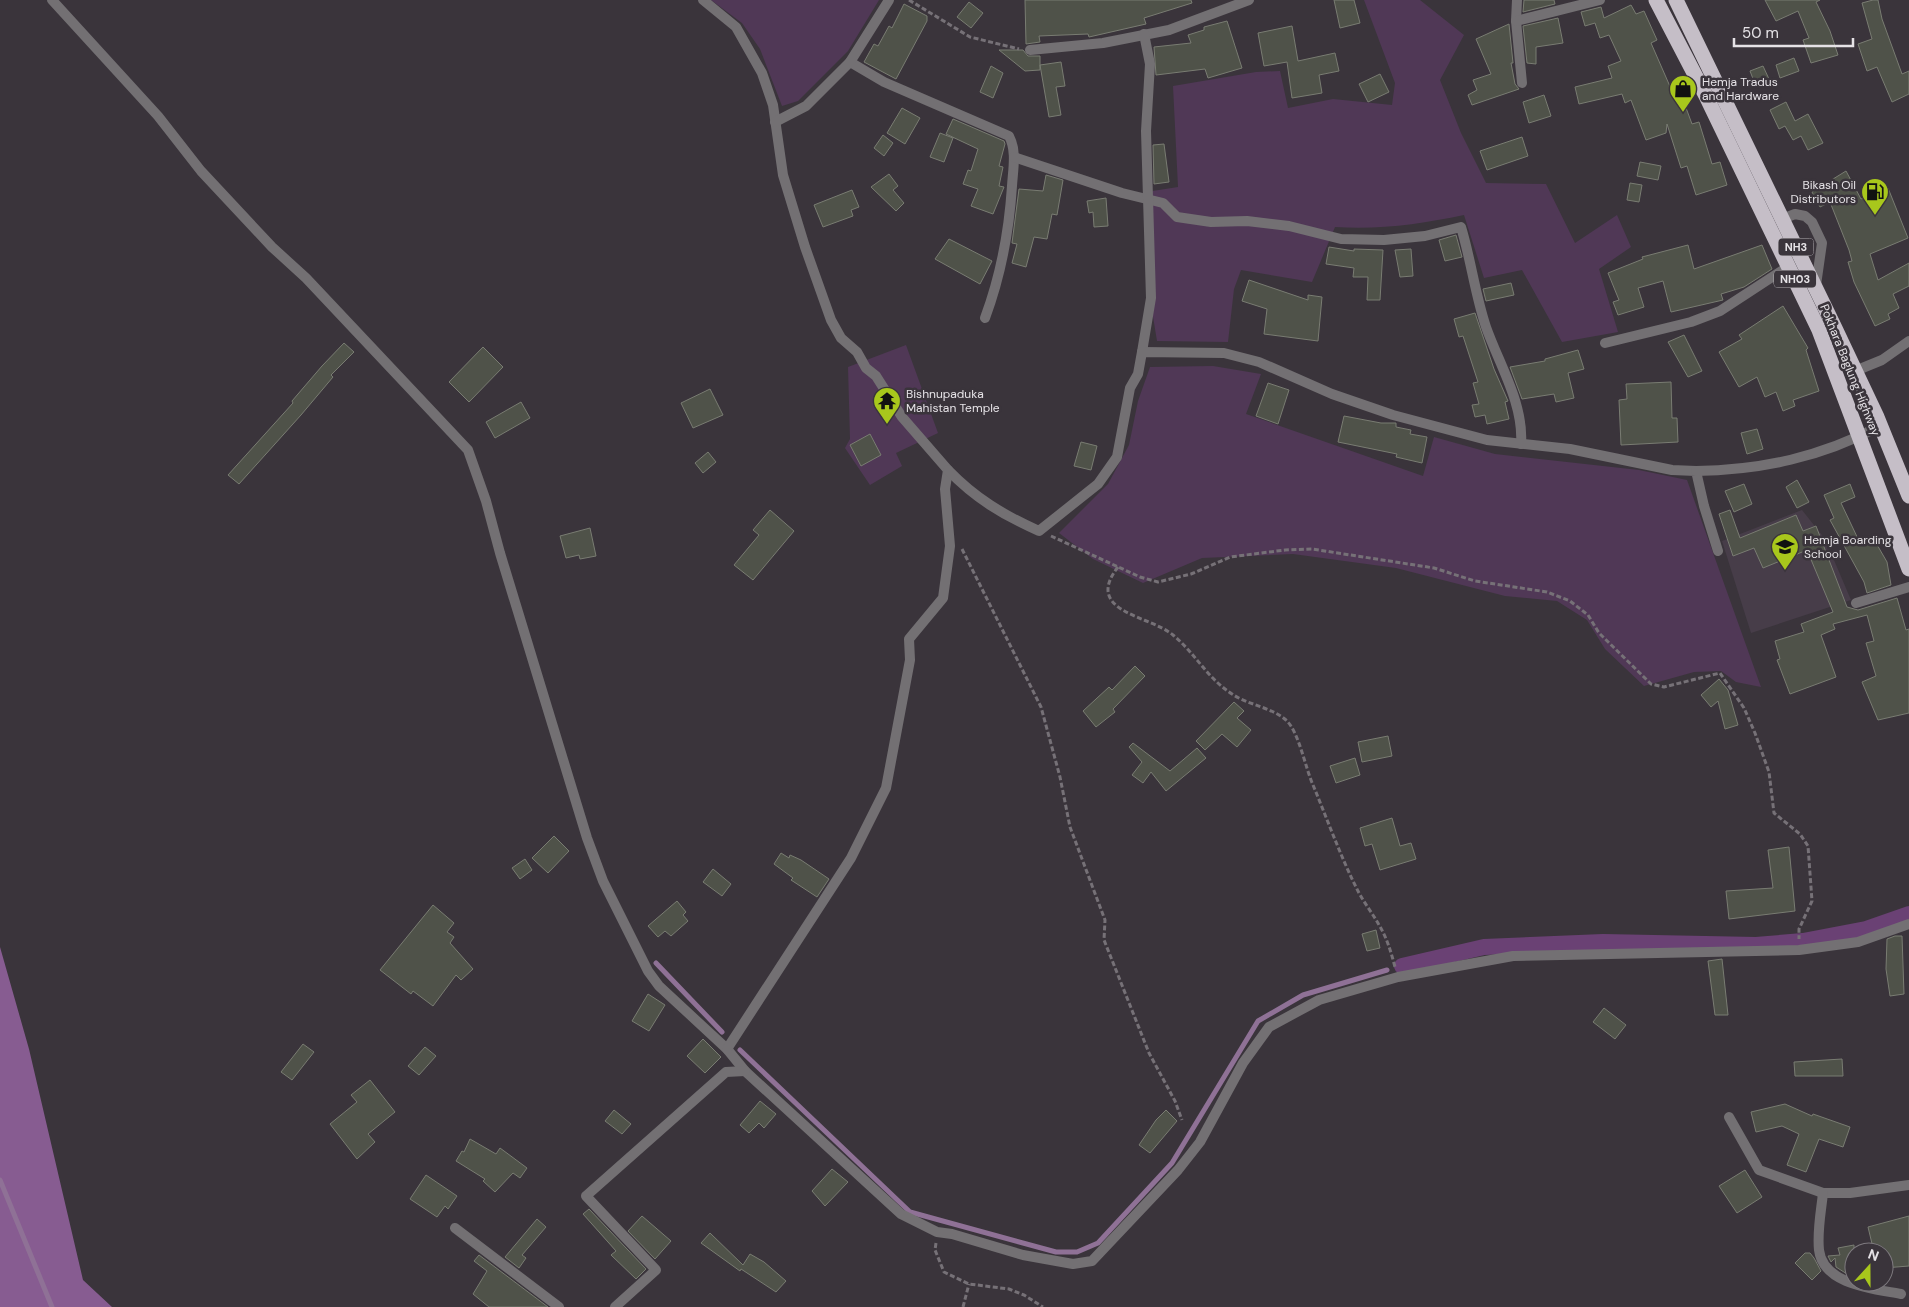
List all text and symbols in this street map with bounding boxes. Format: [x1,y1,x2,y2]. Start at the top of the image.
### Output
scale bar [1734,15,1853,47]
text: 50 m [1742,23,1779,43]
shop icon: Hemja Tradus and Hardware [1668,74,1698,113]
place label: Hemja Tradus and Hardware [1702,74,1779,104]
place label: Bikash Oil Distributors [1791,177,1856,207]
fuel station icon: Bikash Oil Distributors [1860,177,1890,216]
road number: NH3 [1778,238,1814,256]
road number: NH03 [1774,270,1816,288]
street label: Pokhara Baglung Highway [1816,302,1884,439]
temple icon: Bishnupaduka Mahistan Temple [872,386,902,425]
place label: Bishnupaduka Mahistan Temple [906,386,1000,416]
school or university icon: Hemja Boarding School [1770,532,1800,571]
place label: Hemja Boarding School [1804,532,1892,562]
north arrow [1844,1242,1894,1292]
text: N [1866,1245,1882,1265]

